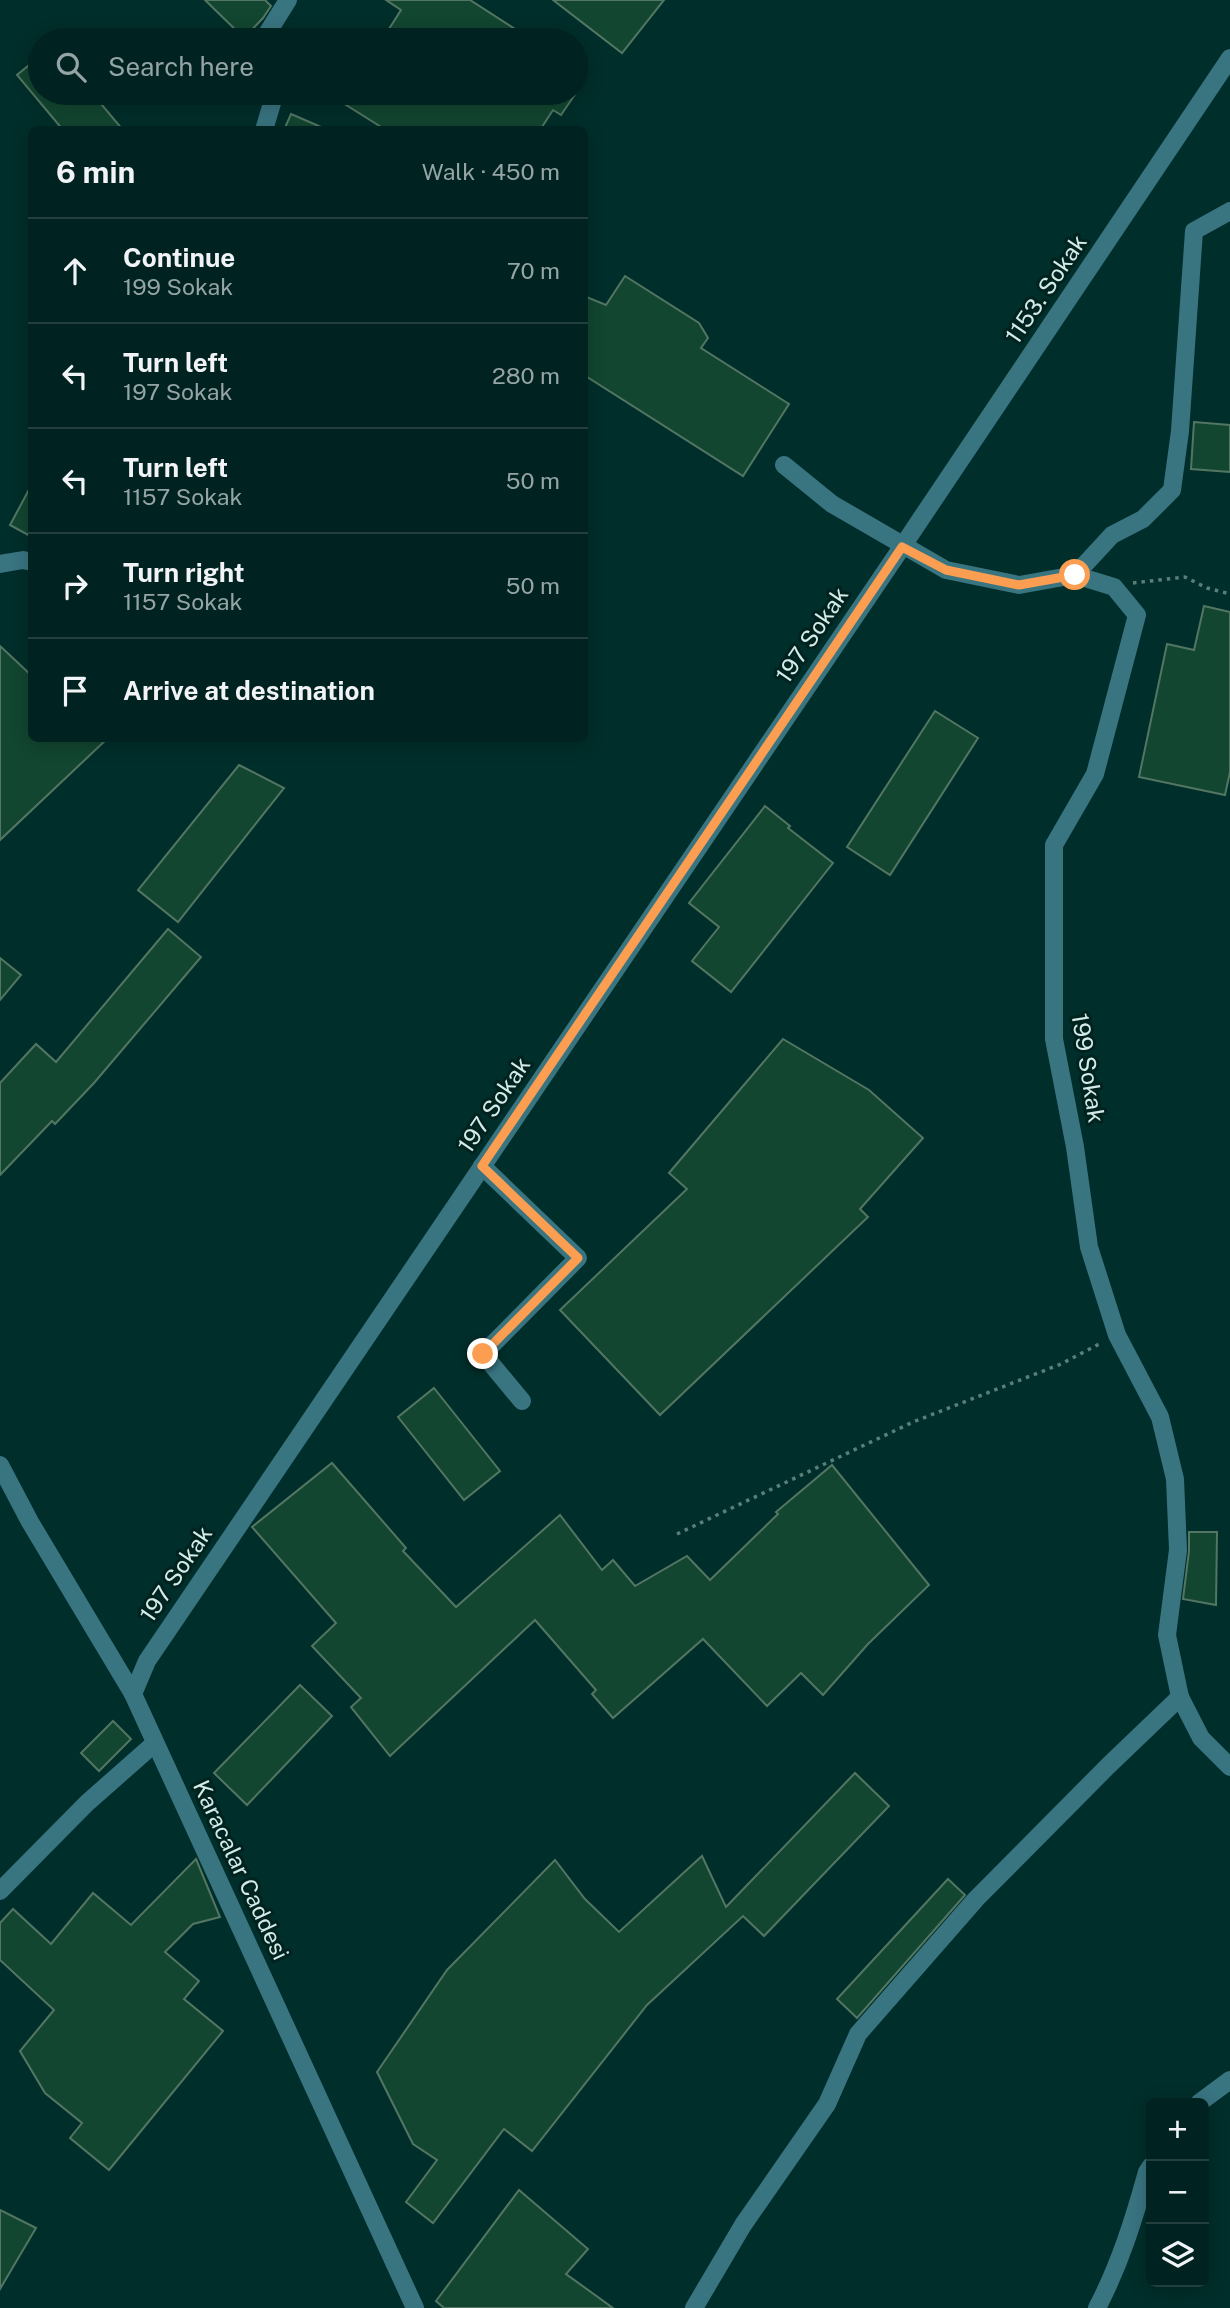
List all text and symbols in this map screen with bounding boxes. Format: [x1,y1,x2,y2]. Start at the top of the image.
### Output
search box [28,28,588,105]
icon: search [52,48,90,86]
text: Search here [108,51,254,82]
text: 6 min [56,154,135,190]
text: Walk · 450 m [422,158,560,185]
street label: 1153. Sokak [999,229,1092,348]
text: Continue [123,242,235,273]
icon: ahead [56,252,94,290]
text: 70 m [507,257,560,284]
text: 199 Sokak [123,273,233,300]
text: Turn left [123,347,228,378]
icon: left [56,357,94,395]
text: 280 m [492,362,560,389]
text: 197 Sokak [123,378,232,405]
text: Turn left [123,452,228,483]
icon: left [56,462,94,500]
text: 50 m [506,467,560,494]
text: 1157 Sokak [123,483,243,510]
text: Turn right [123,557,245,588]
route start [1059,559,1090,590]
icon: right [56,567,94,605]
text: 50 m [506,572,560,599]
street label: 197 Sokak [770,582,853,688]
text: 1157 Sokak [123,588,243,615]
icon: arrive [56,672,94,710]
text: Arrive at destination [123,675,375,706]
street label: 199 Sokak [1067,1011,1110,1125]
street label: 197 Sokak [452,1052,535,1158]
route end [467,1338,498,1369]
street label: 197 Sokak [134,1521,217,1627]
street label: Karacalar Caddesi [188,1776,295,1964]
map controls [1146,2098,1209,2287]
button: + [1146,2098,1209,2161]
button: − [1146,2161,1209,2224]
button: layers [1146,2224,1209,2287]

